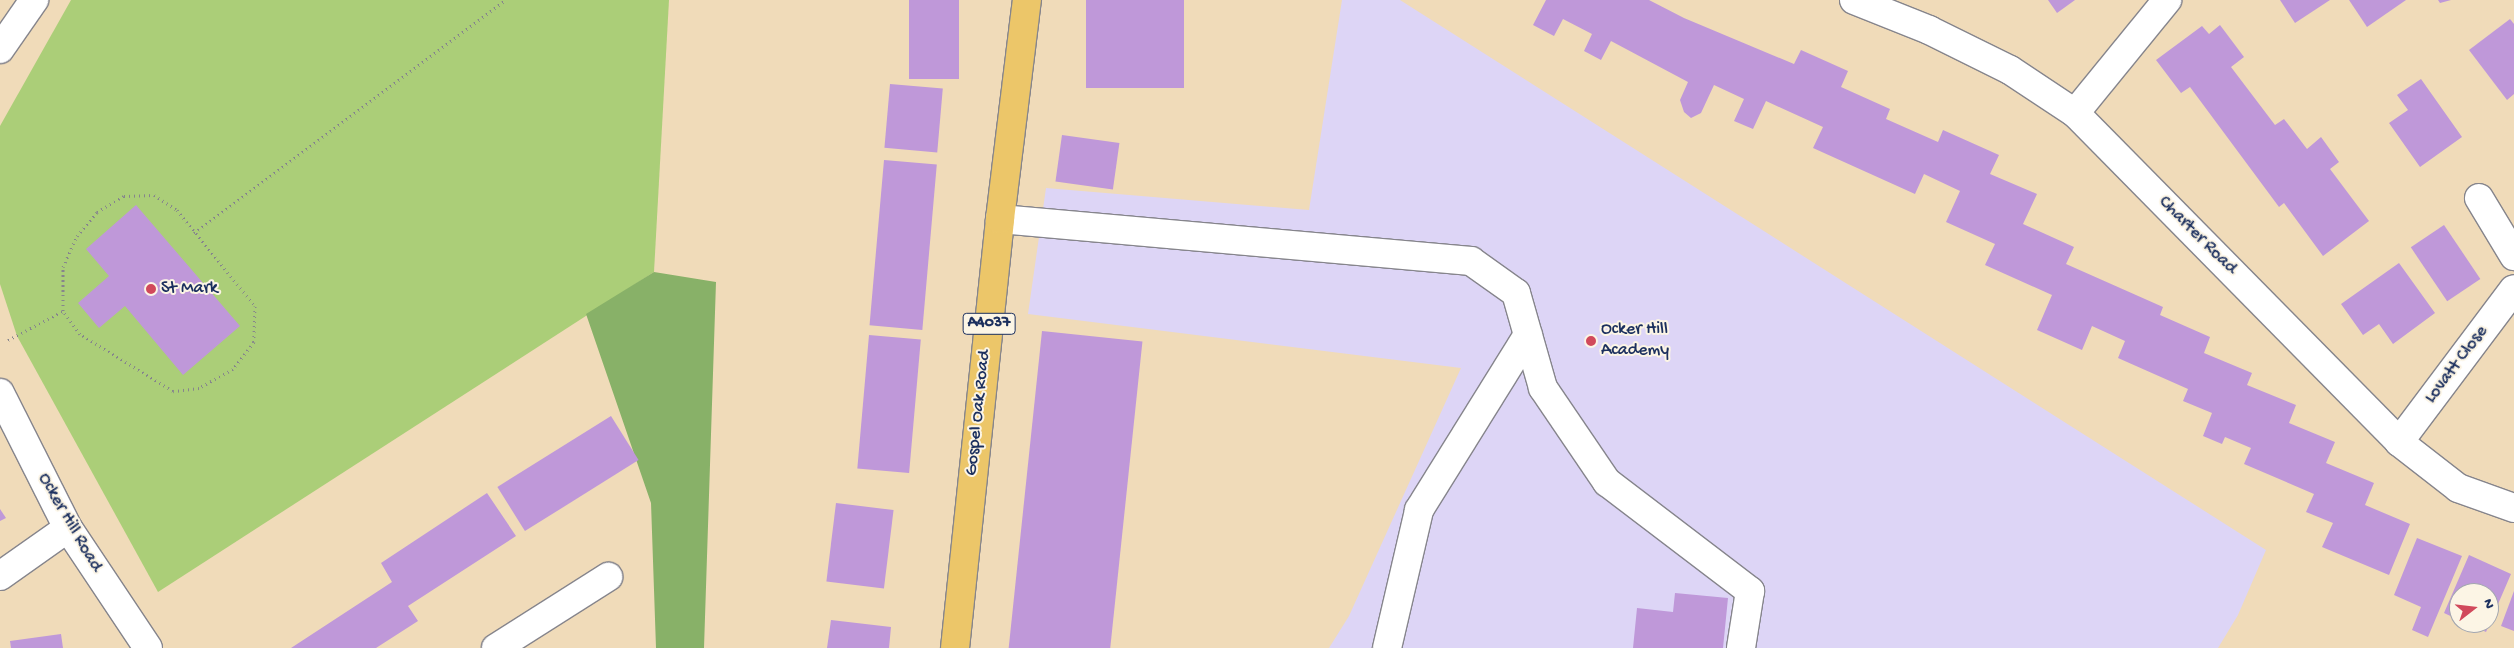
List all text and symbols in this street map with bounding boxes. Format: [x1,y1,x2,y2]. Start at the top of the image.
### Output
street label: Charter Road [2153,192,2241,280]
place label: St Mark [161,278,218,300]
marker: St Mark [145,283,157,295]
road number: A4037 [962,310,1016,338]
place label: Ocker Hill Academy [1601,320,1669,362]
street label: Lovatt Close [2421,322,2493,408]
marker: Ocker Hill Academy [1585,335,1597,347]
street label: Gospel Oak Road [962,349,996,477]
street label: Ocker Hill Road [32,470,106,576]
north arrow [2449,583,2499,633]
text: N [2479,597,2497,611]

